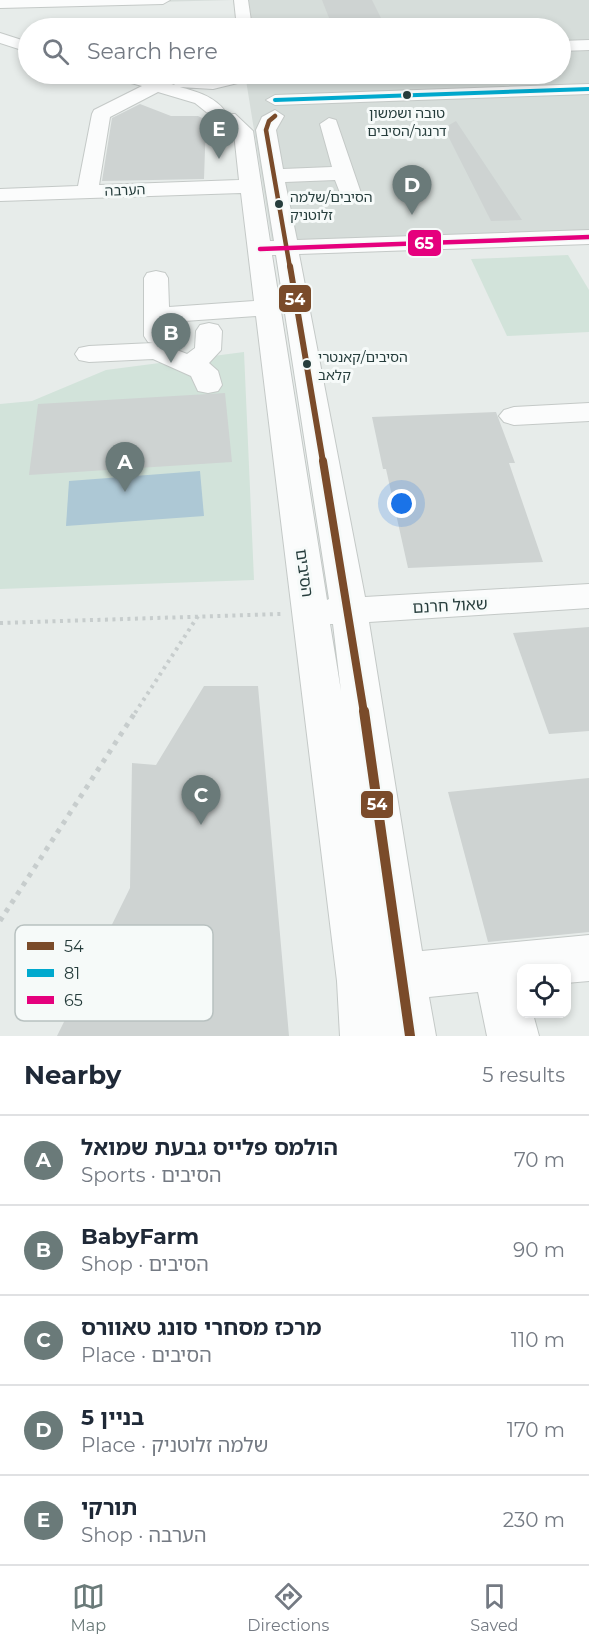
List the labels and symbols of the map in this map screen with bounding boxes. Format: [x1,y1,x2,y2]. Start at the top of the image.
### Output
marker: טובה ושמשון דרנגר/הסיבים [401,89,413,101]
place label: טובה ושמשון דרנגר/הסיבים [367,104,447,140]
pin: E [200,110,238,159]
pin: D [392,166,432,215]
street label: הערבה [104,180,146,200]
place label: הסיבים/שלמה זלוטניק [290,188,373,224]
marker: הסיבים/שלמה זלוטניק [273,198,285,210]
line badge: 65 [407,229,442,257]
text: 65 [414,234,434,253]
line badge: 54 [278,284,312,313]
text: 54 [285,290,305,309]
pin: B [152,314,190,363]
place label: הסיבים/קאנטרי קלאב [318,348,408,384]
marker: הסיבים/קאנטרי קלאב [301,358,313,370]
pin: A [106,442,144,492]
your location [387,489,416,518]
street label: הסיבים [292,548,317,598]
street label: שאול חרנם [412,594,488,617]
pin: C [182,776,220,825]
line badge: 54 [360,790,394,819]
text: 54 [367,795,387,814]
legend [15,925,213,1021]
text: 54 [64,937,84,956]
text: 81 [64,964,80,983]
text: 65 [64,991,83,1010]

